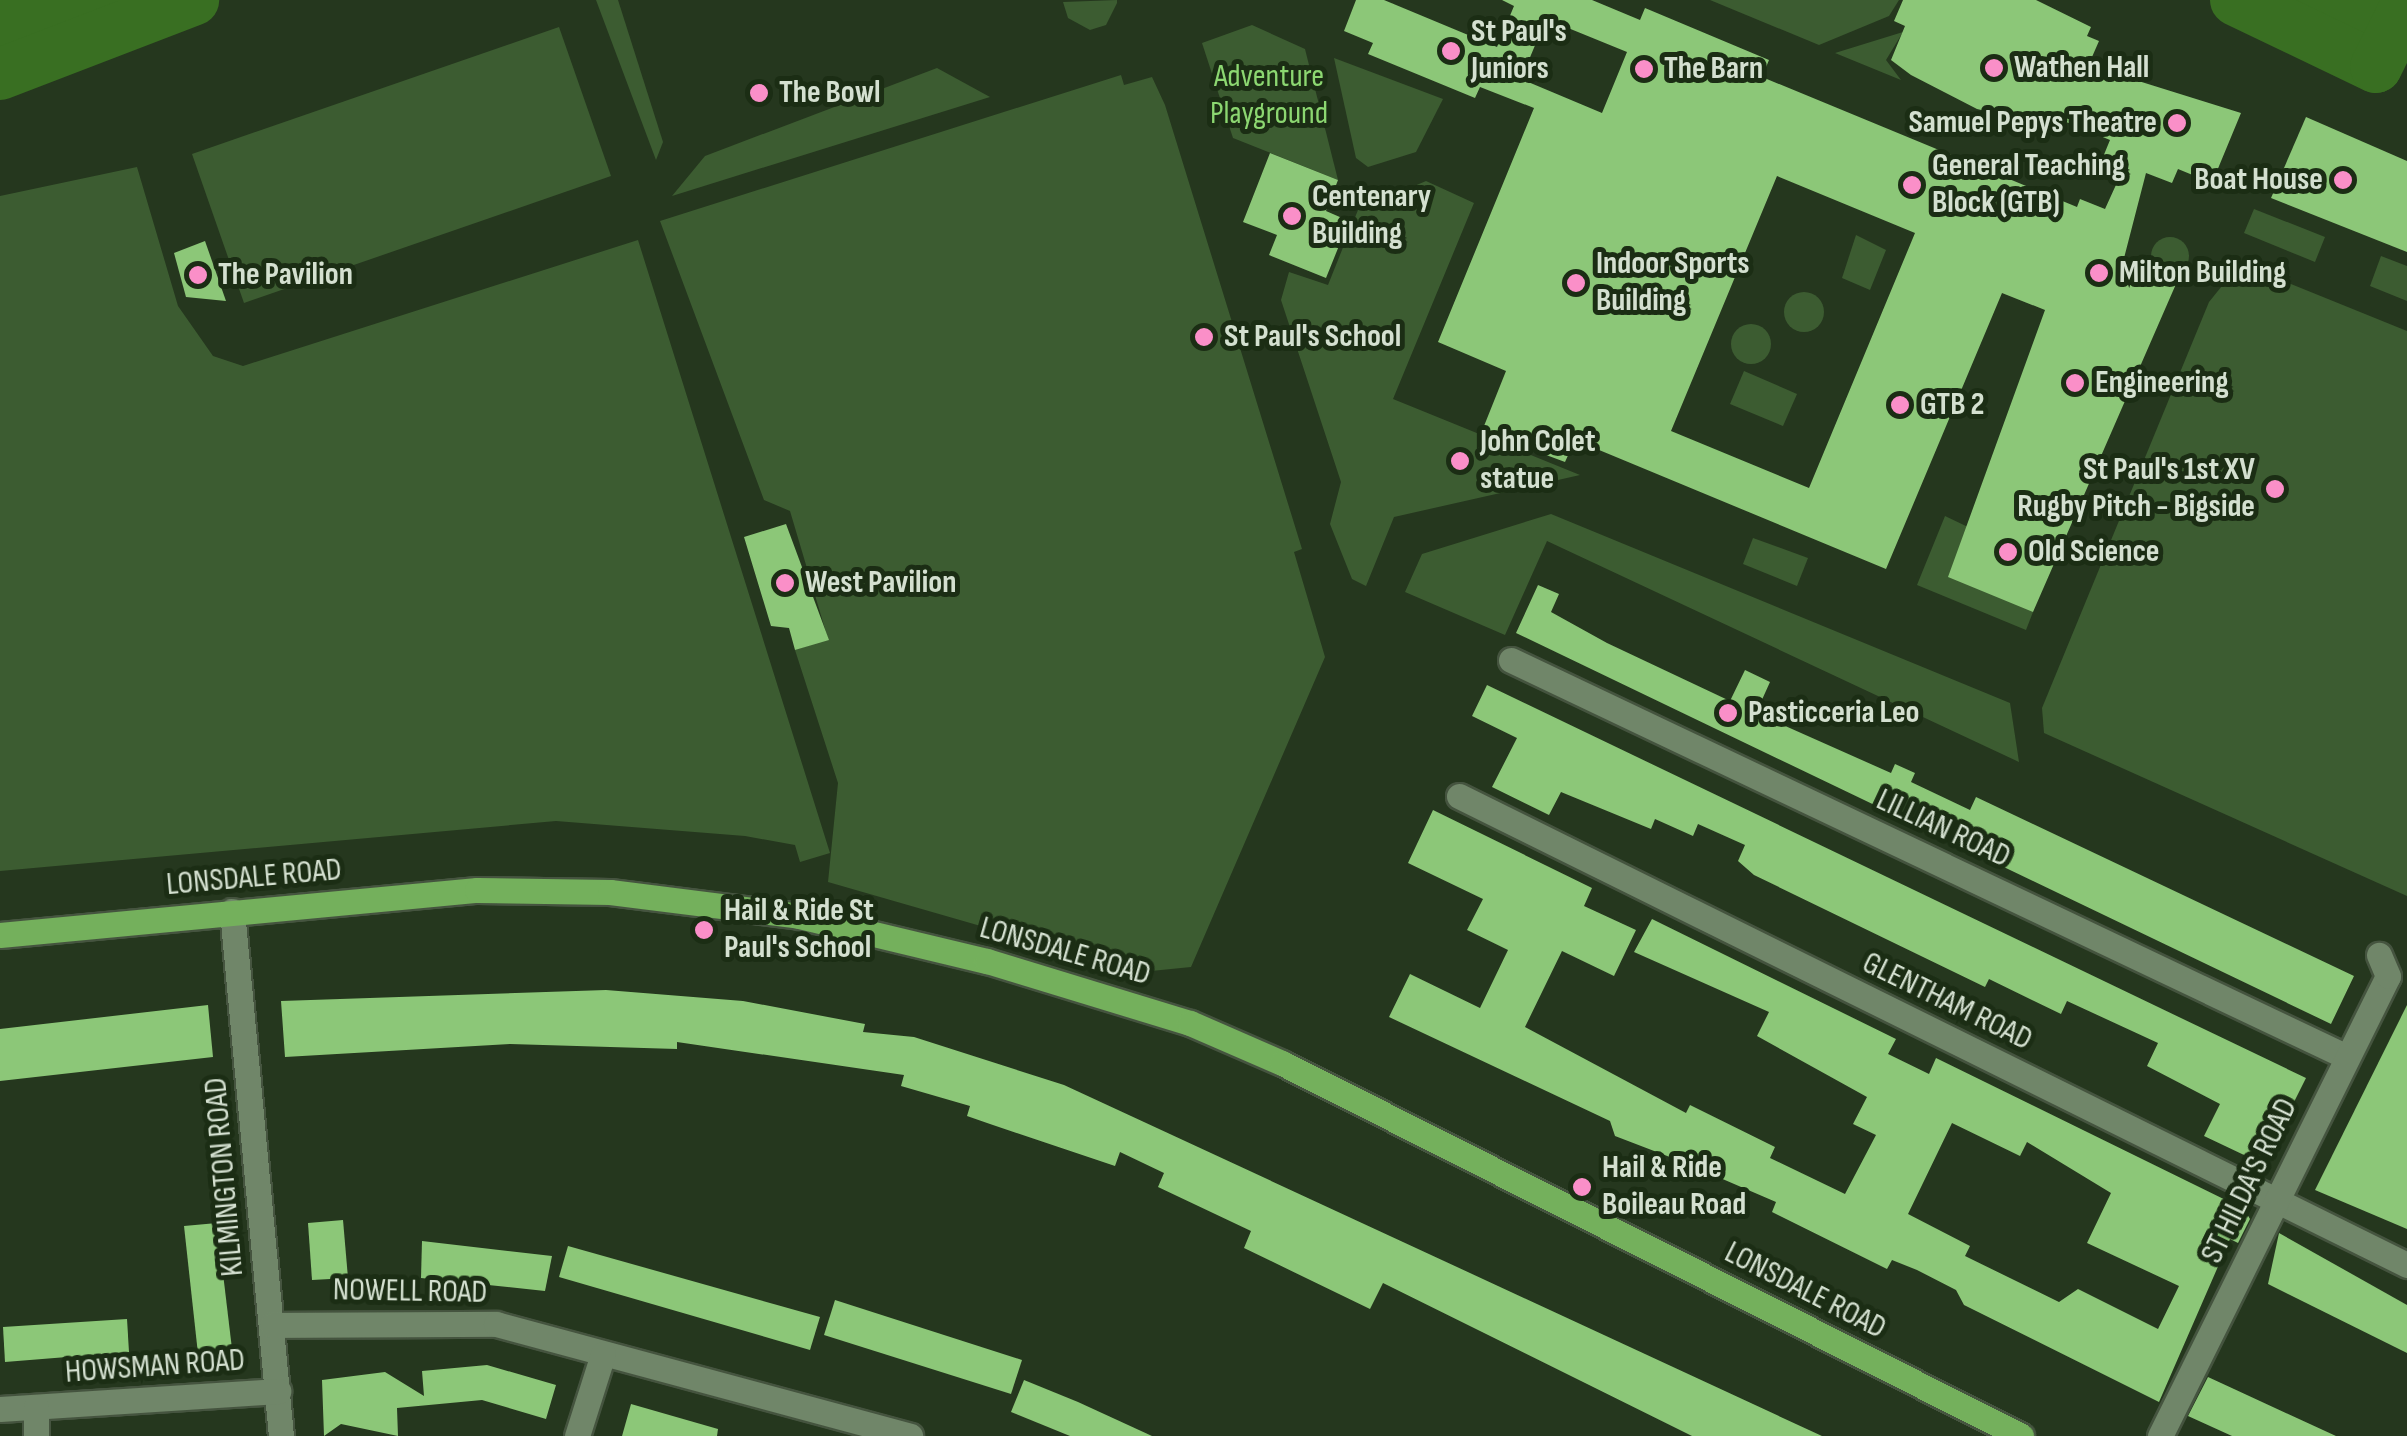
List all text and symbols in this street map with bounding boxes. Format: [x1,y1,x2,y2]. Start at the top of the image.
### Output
place label: St Paul's Juniors [1471,14,1567,89]
marker: St Paul's Juniors [1440,40,1462,62]
place label: Wathen Hall [2014,49,2149,87]
place label: The Barn [1664,50,1763,88]
marker: Wathen Hall [1983,57,2005,79]
marker: The Barn [1633,58,1655,80]
park label: Adventure Playground [1210,59,1328,134]
place label: The Bowl [779,74,880,112]
marker: The Bowl [748,82,770,104]
place label: Samuel Pepys Theatre [1908,104,2157,142]
marker: Samuel Pepys Theatre [2166,112,2188,134]
place label: General Teaching Block (GTB) [1932,148,2125,223]
place label: Boat House [2194,161,2323,199]
marker: Boat House [2332,169,2354,191]
marker: General Teaching Block (GTB) [1901,174,1923,196]
place label: Centenary Building [1312,179,1431,254]
marker: Centenary Building [1281,205,1303,227]
place label: Indoor Sports Building [1596,246,1750,321]
place label: Milton Building [2119,254,2286,292]
place label: The Pavilion [218,256,353,294]
marker: Milton Building [2088,262,2110,284]
marker: The Pavilion [187,264,209,286]
marker: Indoor Sports Building [1565,272,1587,294]
place label: St Paul's School [1224,318,1401,356]
marker: St Paul's School [1193,326,1215,348]
place label: Engineering [2095,364,2229,402]
marker: Engineering [2064,372,2086,394]
place label: GTB 2 [1920,386,1984,424]
marker: GTB 2 [1889,394,1911,416]
place label: John Colet statue [1480,424,1595,499]
marker: John Colet statue [1449,450,1471,472]
place label: St Paul's 1st XV Rugby Pitch - Bigside [2017,452,2255,527]
marker: St Paul's 1st XV Rugby Pitch - Bigside [2264,478,2286,500]
place label: Old Science [2028,533,2160,571]
marker: Old Science [1997,541,2019,563]
place label: West Pavilion [805,564,957,602]
marker: West Pavilion [774,572,796,594]
place label: Pasticceria Leo [1748,694,1920,732]
marker: Pasticceria Leo [1717,702,1739,724]
street label: LILLIAN ROAD [1870,781,2016,877]
street label: LONSDALE ROAD [165,851,343,905]
place label: Hail & Ride St Paul's School [724,893,874,968]
street label: LONSDALE ROAD [975,909,1155,995]
marker: Hail & Ride St Paul's School [693,919,715,941]
street label: GLENTHAM ROAD [1856,944,2038,1060]
street label: KILMINGTON ROAD [197,1076,253,1278]
street label: ST HILDA'S ROAD [2194,1092,2306,1270]
place label: Hail & Ride Boileau Road [1602,1150,1746,1225]
marker: Hail & Ride Boileau Road [1571,1176,1593,1198]
street label: LONSDALE ROAD [1718,1234,1892,1348]
street label: NOWELL ROAD [333,1271,487,1313]
street label: HOWSMAN ROAD [64,1342,246,1392]

